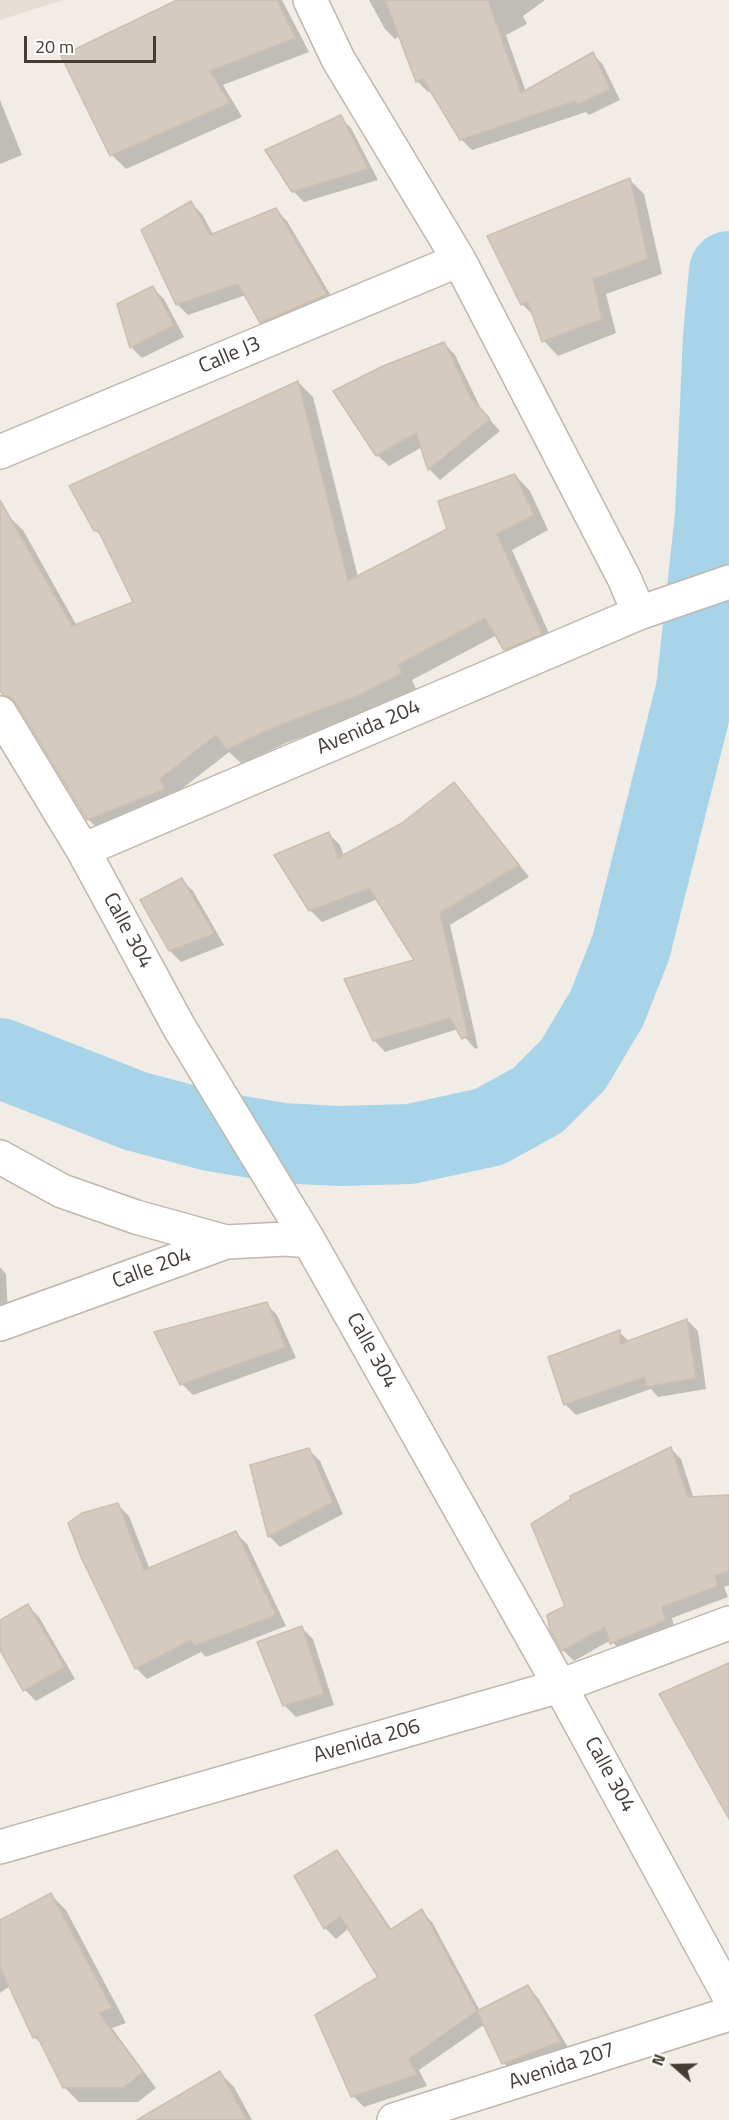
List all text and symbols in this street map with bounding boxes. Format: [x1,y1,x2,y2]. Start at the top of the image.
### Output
scale bar [27,24,159,62]
text: 20 m [35,33,74,60]
street label: Calle J3 [195,332,265,380]
street label: Avenida 204 [313,695,425,761]
street label: Calle 304 [97,889,157,973]
street label: Calle 204 [109,1243,195,1295]
street label: Calle 304 [340,1309,402,1393]
street label: Avenida 206 [311,1715,423,1769]
street label: Calle 304 [578,1733,640,1817]
north arrow [645,2036,705,2096]
street label: Avenida 207 [506,2038,618,2096]
text: N [645,2051,671,2069]

